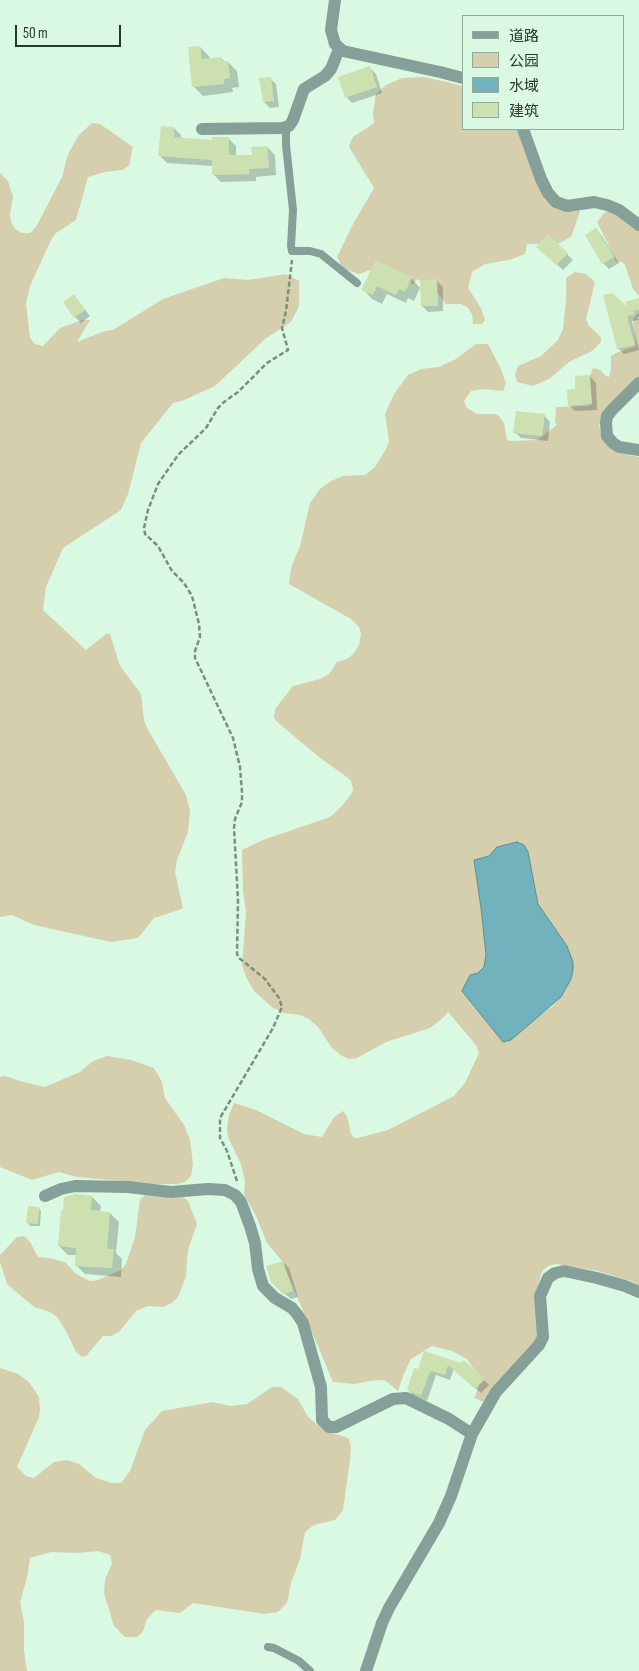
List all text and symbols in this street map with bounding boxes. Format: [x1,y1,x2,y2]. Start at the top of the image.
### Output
scale bar [18,15,124,47]
legend [462,15,624,130]
text: 50 m [23,24,48,43]
text: 道路 [509,27,539,46]
text: 公园 [509,52,539,71]
text: 水域 [509,77,539,96]
text: 建筑 [509,102,539,121]

